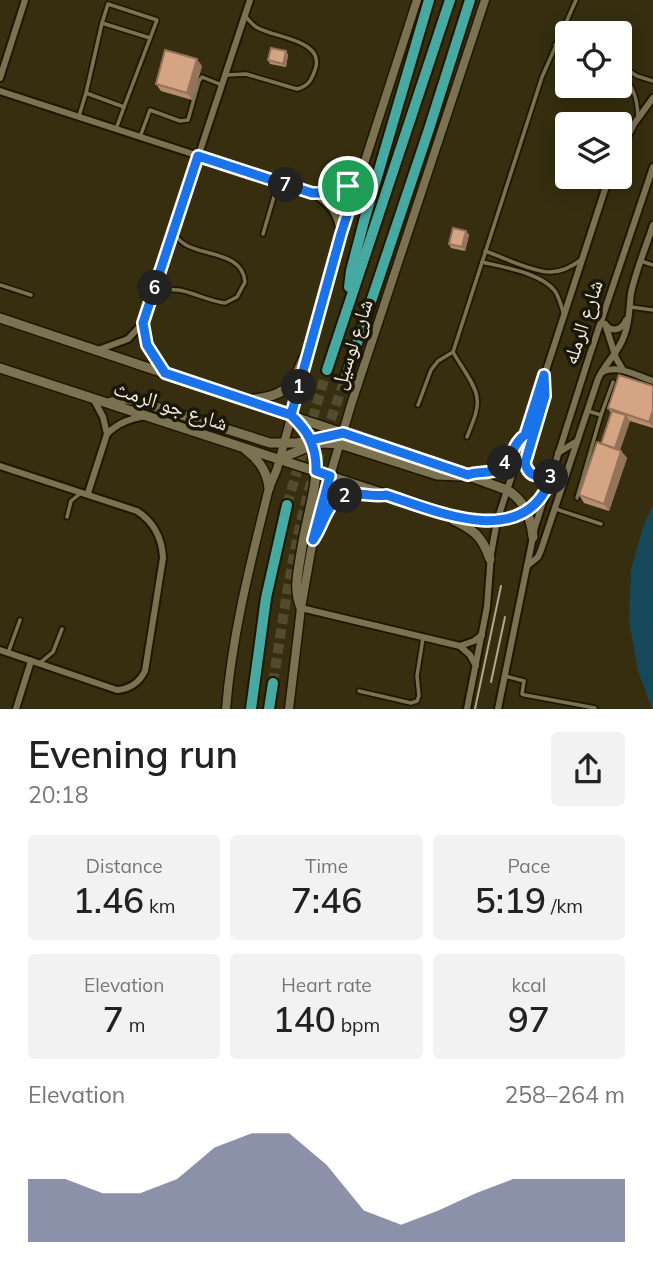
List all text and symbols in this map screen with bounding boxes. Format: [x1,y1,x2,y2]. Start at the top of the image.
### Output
map controls [555,21,632,189]
button: locate [555,21,632,98]
button: layers [555,112,632,189]
pin [318,156,378,216]
icon: arrive [329,167,367,205]
pin: 7 [268,168,304,202]
text: 7 [280,172,291,196]
pin: 6 [138,270,172,306]
text: 6 [149,275,160,299]
street label: شارع الرمله [556,276,609,368]
street label: شارع لوسيل [324,296,379,393]
pin: 1 [282,370,316,404]
street label: شارع جو الرمث [110,374,231,437]
text: 1 [293,374,304,398]
pin: 4 [488,446,522,480]
text: 4 [499,450,510,474]
pin: 3 [534,460,568,494]
text: 3 [545,464,556,488]
pin: 2 [328,478,362,514]
text: 2 [339,483,350,507]
text: Evening run [28,730,238,778]
button: share [551,732,625,806]
text: 20:18 [28,780,88,809]
text: Distance [86,854,163,878]
text: Time [305,854,348,878]
text: Pace [507,854,550,878]
text: 1.46 [73,878,144,922]
text: 7:46 [291,878,362,922]
text: 5:19 [475,878,546,922]
text: km [144,894,176,918]
text: /km [546,894,583,918]
text: Elevation [84,973,164,997]
text: Heart rate [281,973,372,997]
text: kcal [511,973,546,997]
text: 7 [103,997,124,1041]
text: 140 [273,997,336,1041]
text: 97 [508,997,550,1041]
text: m [124,1013,146,1037]
text: bpm [336,1013,380,1037]
text: Elevation [28,1080,125,1109]
text: 258–264 m [504,1080,625,1109]

